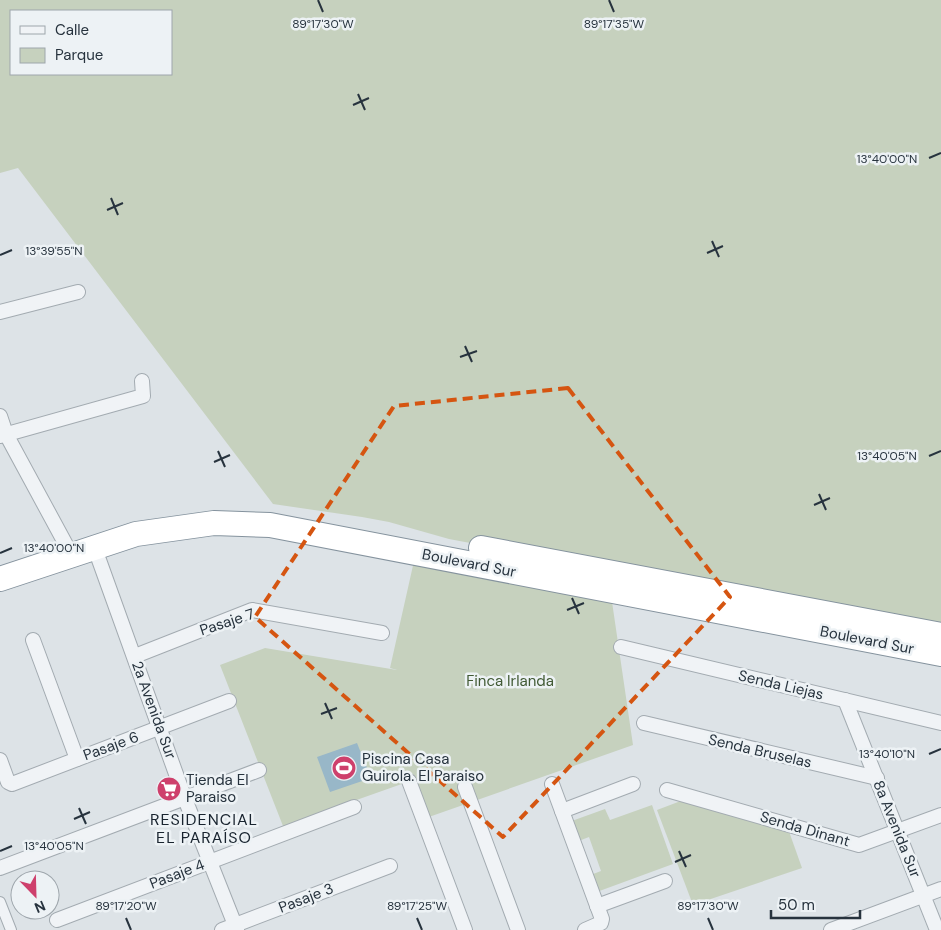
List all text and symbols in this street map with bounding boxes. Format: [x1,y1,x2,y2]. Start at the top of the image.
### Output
legend [10,10,172,75]
text: 89°17'30"W [292,16,354,32]
text: 89°17'35"W [584,16,645,32]
text: Calle [55,20,89,40]
text: Parque [55,45,103,65]
text: 13°40'00"N [857,151,917,167]
text: 13°39'55"N [25,243,83,259]
text: 13°40'05"N [857,448,917,464]
text: 13°40'00"N [24,540,84,556]
street label: Boulevard Sur [420,544,518,582]
street label: Pasaje 7 [197,604,257,640]
street label: Boulevard Sur [818,621,916,659]
street label: 2a Avenida Sur [127,658,181,762]
street label: Senda Liejas [736,665,826,705]
park label: Finca Irlanda [466,671,554,691]
street label: Pasaje 6 [80,727,142,765]
street label: Senda Bruselas [706,729,814,773]
text: 13°40'10"N [859,746,915,762]
place label: Piscina Casa Guirola. El Paraiso [362,749,484,786]
sports icon: Piscina Casa Guirola. El Paraiso [331,755,357,781]
place label: Tienda El Paraiso [186,770,249,807]
supermarket icon: Tienda El Paraiso [156,776,182,802]
street label: 8a Avenida Sur [868,777,926,881]
street label: Senda Dinant [758,807,852,851]
district label: RESIDENCIAL EL PARAÍSO [150,809,258,848]
text: 13°40'05"N [24,838,84,854]
street label: Pasaje 4 [147,854,207,894]
north arrow [10,870,60,920]
street label: Pasaje 3 [276,878,336,918]
scale bar [771,888,860,920]
text: 50 m [778,895,815,915]
text: N [32,897,48,917]
text: 89°17'20"W [95,898,157,914]
text: 89°17'25"W [387,898,447,914]
text: 89°17'30"W [677,898,739,914]

